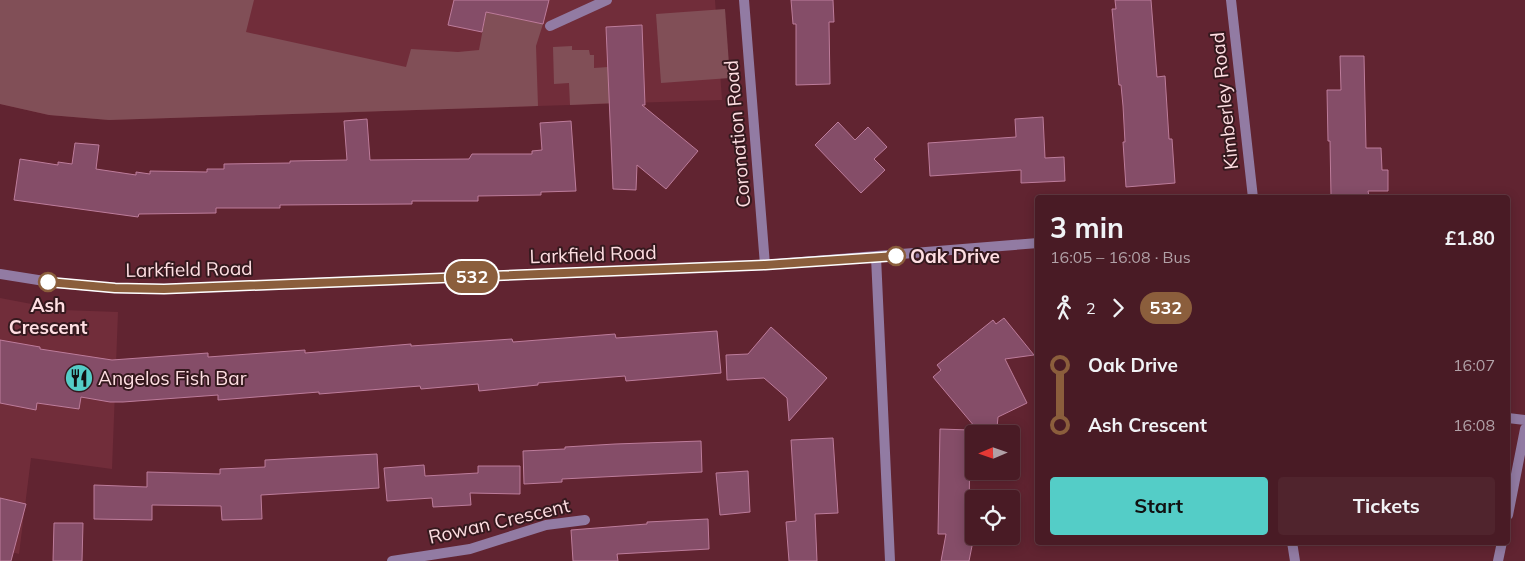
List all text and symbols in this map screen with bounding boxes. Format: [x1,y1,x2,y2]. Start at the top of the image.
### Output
street label: Kimberley Road [1205,31,1243,171]
street label: Coronation Road [719,59,755,209]
text: 3 min [1050,210,1124,245]
text: £1.80 [1445,226,1495,250]
street label: Larkfield Road [529,240,657,268]
place label: Oak Drive [910,244,1000,268]
marker: Oak Drive [886,246,906,266]
text: 16:05 – 16:08 · Bus [1050,247,1191,267]
street label: Larkfield Road [125,256,253,282]
line badge: 532 [443,261,501,293]
text: 532 [456,265,488,288]
marker: Ash Crescent [38,272,58,292]
place label: Ash Crescent [9,293,87,339]
icon: walk [1050,294,1078,322]
icon: forward [1104,294,1132,322]
text: 532 [1150,296,1182,319]
text: 2 [1086,298,1096,318]
text: Oak Drive [1088,353,1178,377]
text: 16:07 [1453,355,1495,375]
restaurant icon: Angelos Fish Bar [64,363,94,393]
place label: Angelos Fish Bar [98,366,247,390]
text: Ash Crescent [1088,413,1207,437]
text: 16:08 [1453,415,1495,435]
north arrow [965,425,1020,480]
map controls [965,425,1020,545]
button: Start [1050,477,1268,535]
button: Tickets [1278,477,1495,535]
button: locate [965,490,1020,545]
street label: Rowan Crescent [426,493,572,549]

